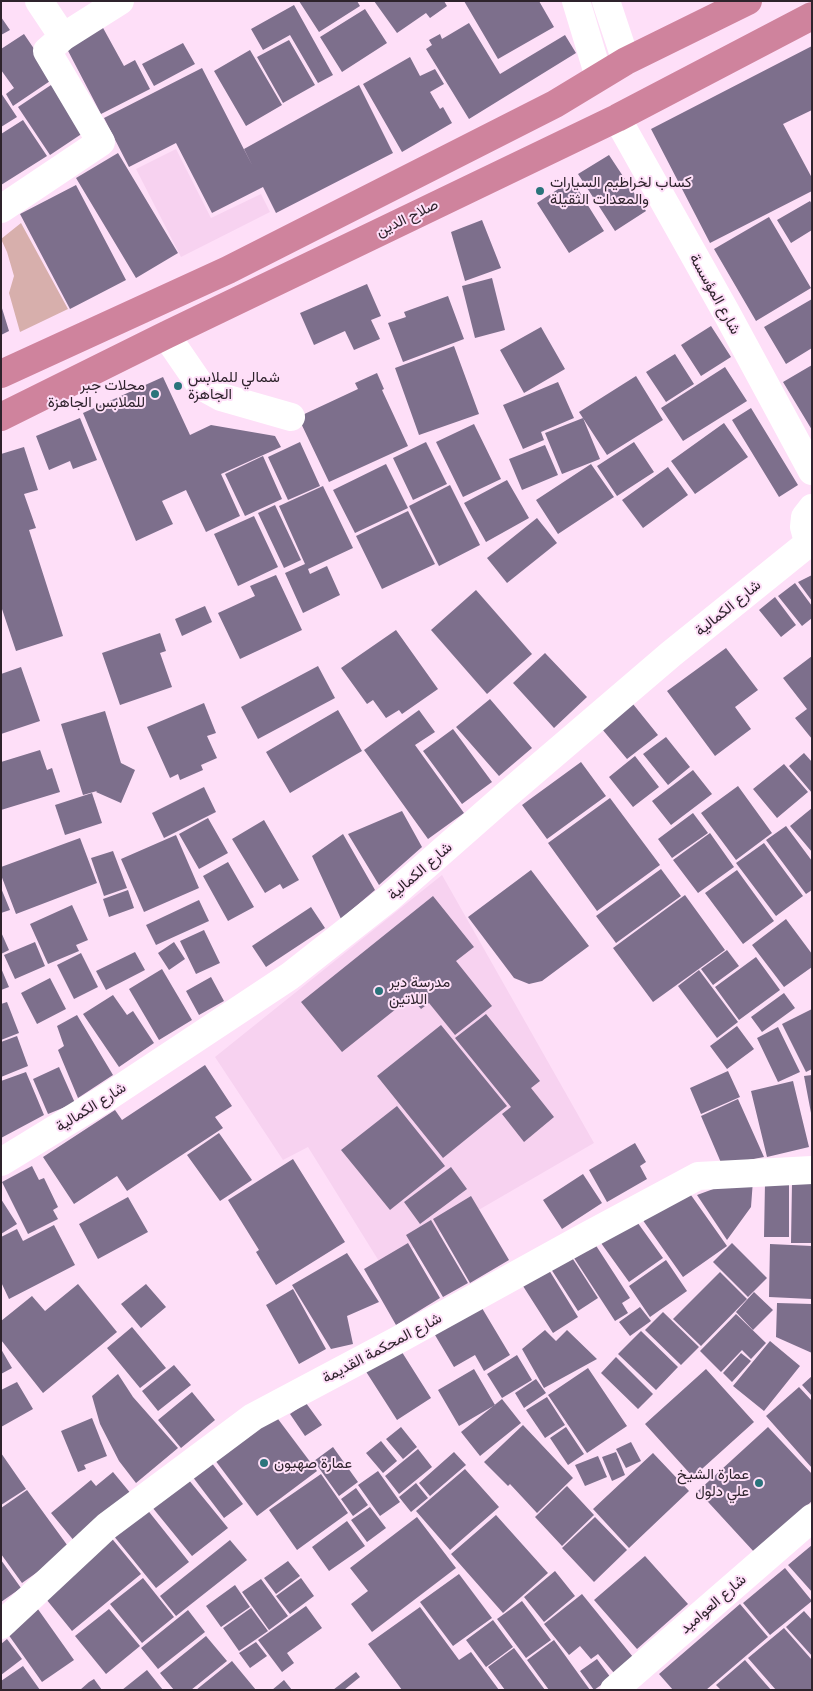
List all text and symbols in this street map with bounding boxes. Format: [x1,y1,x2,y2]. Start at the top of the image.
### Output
place label: كساب لخراطيم السيارات والمعدات الثقيلة [550,173,692,208]
marker: كساب لخراطيم السيارات والمعدات الثقيلة [534,185,546,197]
street label: صلاح الدين [373,195,441,241]
street label: شارع المؤسسة [686,251,744,337]
place label: شمالي للملابس الجاهزة [188,368,280,403]
place label: محلات جبر للملابس الجاهزة [48,376,145,411]
marker: شمالي للملابس الجاهزة [172,380,184,392]
marker: محلات جبر للملابس الجاهزة [149,388,161,400]
street label: شارع الكمالية [692,576,764,640]
street label: شارع الكمالية [384,838,456,904]
place label: مدرسة دير اللاتين [389,973,450,1008]
marker: مدرسة دير اللاتين [373,985,385,997]
street label: شارع الكمالية [53,1078,129,1136]
street label: شارع المحكمة القديمة [319,1309,445,1387]
place label: عمارة صهيون [274,1454,352,1472]
marker: عمارة صهيون [258,1457,270,1469]
place label: عمارة الشيخ علي دلول [677,1465,749,1500]
marker: عمارة الشيخ علي دلول [753,1477,765,1489]
street label: شارع العواميد [676,1570,750,1638]

